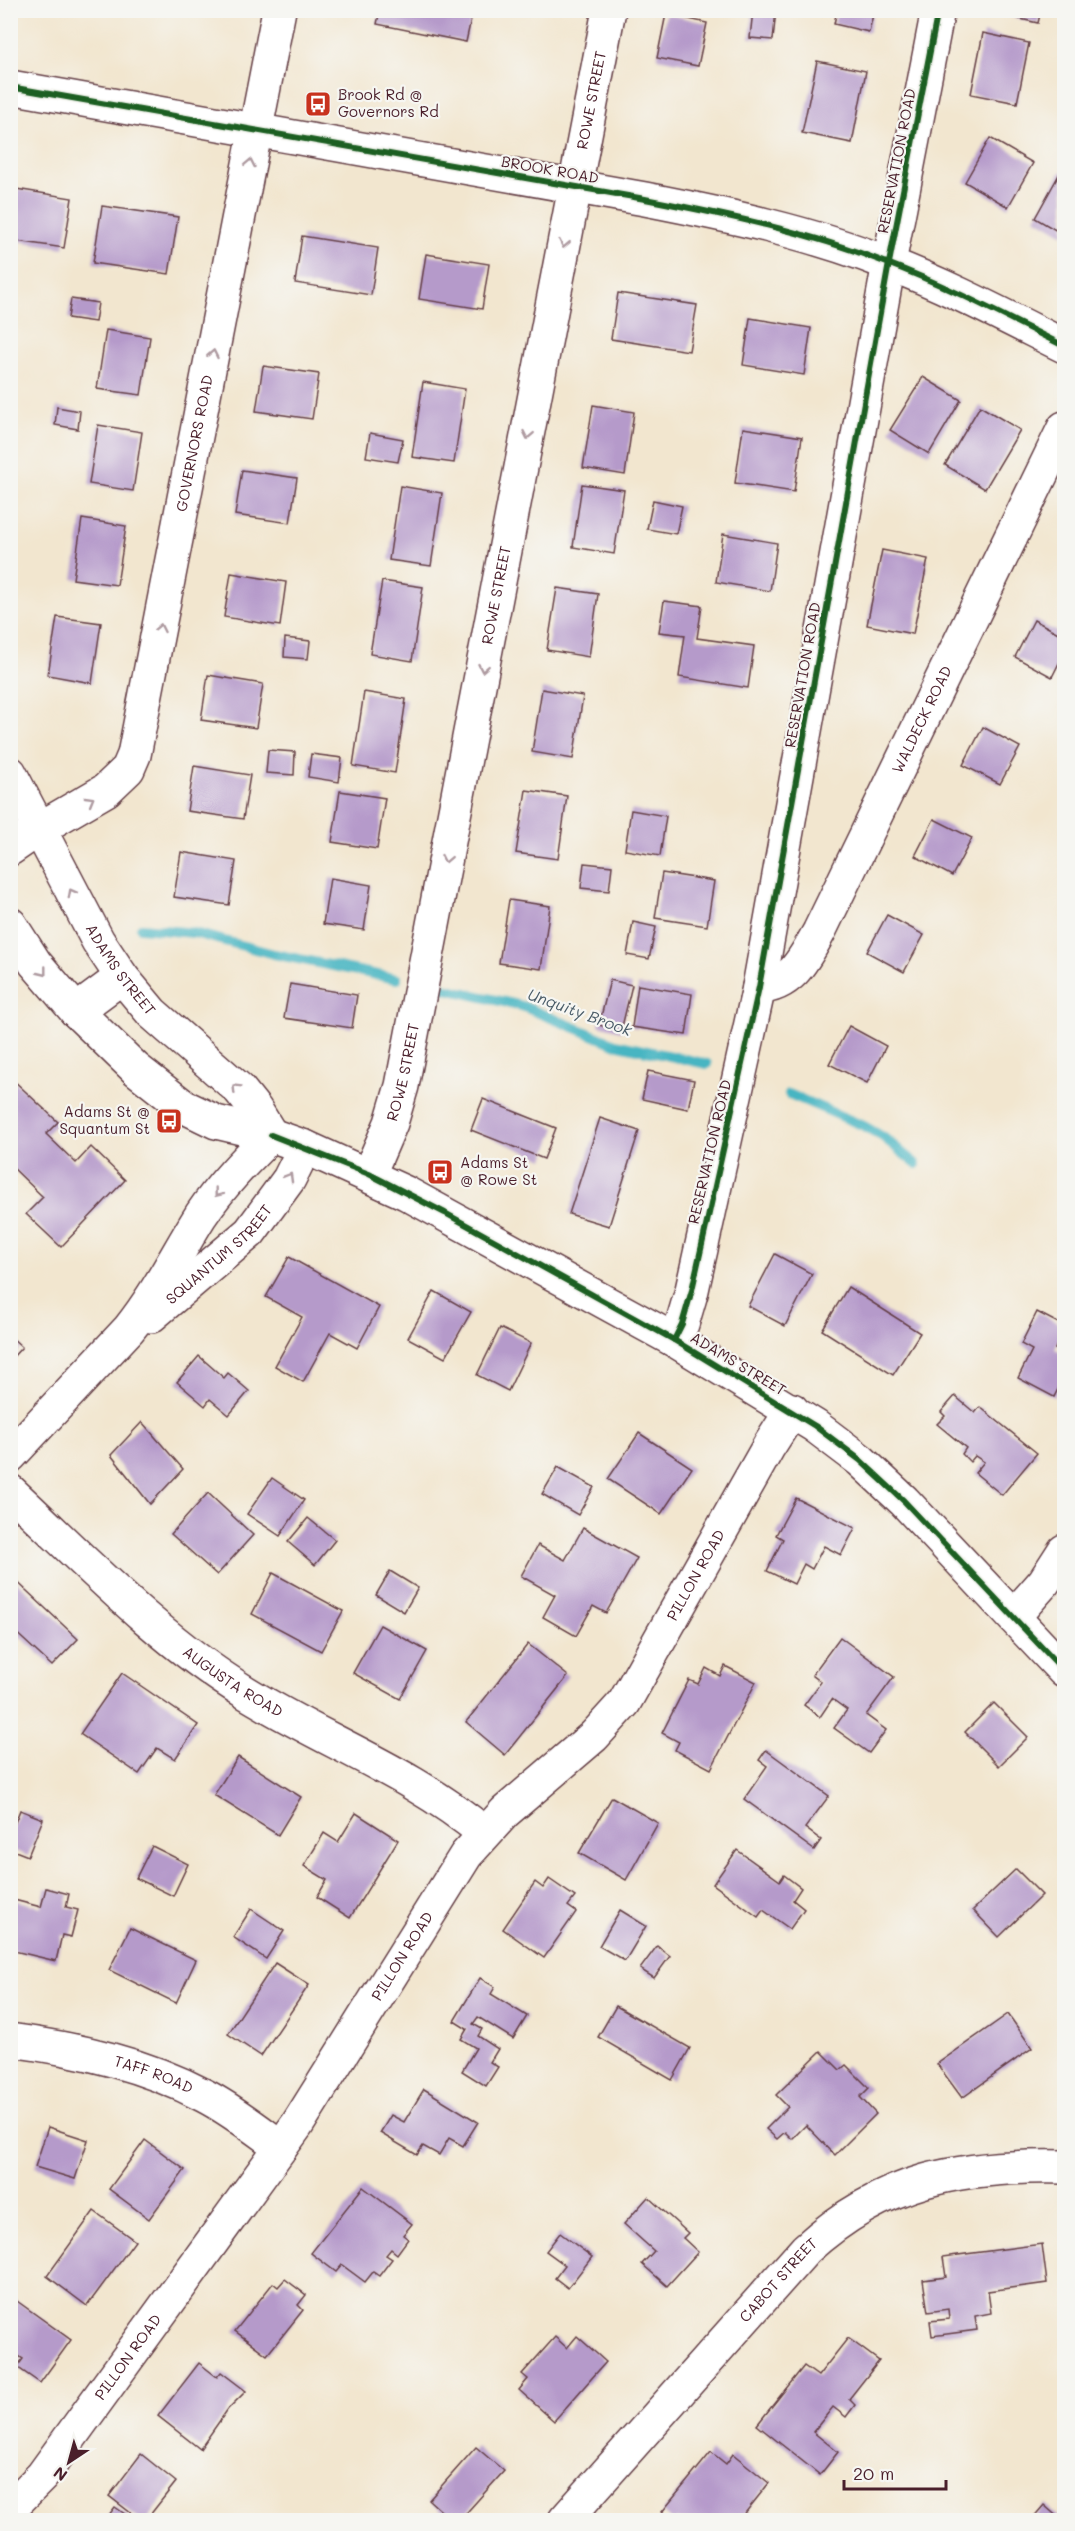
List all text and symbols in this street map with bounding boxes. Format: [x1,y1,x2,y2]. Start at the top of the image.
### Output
street label: ROWE STREET [571,49,610,151]
place label: Brook Rd @ Governors Rd [338,84,439,121]
street label: RESERVATION ROAD [872,87,920,235]
bus stop icon: Brook Rd @ Governors Rd [303,89,333,119]
street label: BROOK ROAD [500,151,601,187]
one-way arrow [243,158,256,168]
one-way arrow [558,238,571,248]
one-way arrow [206,349,219,359]
street label: GOVERNORS ROAD [171,373,217,513]
one-way arrow [522,430,535,440]
street label: ROWE STREET [476,544,515,646]
street label: RESERVATION ROAD [779,600,825,749]
one-way arrow [153,623,166,633]
street label: WALDECK ROAD [887,662,956,776]
one-way arrow [477,663,490,673]
one-way arrow [83,796,94,807]
one-way arrow [440,854,453,864]
one-way arrow [68,888,79,899]
street label: ADAMS STREET [82,920,161,1019]
one-way arrow [36,966,47,977]
water label: Unquity Brook [525,983,636,1040]
street label: ROWE STREET [381,1021,423,1123]
street label: RESERVATION ROAD [683,1078,735,1226]
one-way arrow [233,1084,244,1095]
place label: Adams St @ Squantum St [59,1101,150,1138]
bus stop icon: Adams St @ Squantum St [154,1106,184,1136]
place label: Adams St @ Rowe St [460,1152,537,1189]
bus stop icon: Adams St @ Rowe St [425,1157,455,1187]
one-way arrow [282,1173,294,1183]
one-way arrow [214,1187,225,1198]
street label: SQUANTUM STREET [161,1200,276,1308]
street label: ADAMS STREET [687,1327,790,1400]
street label: PILLON ROAD [662,1526,729,1624]
street label: AUGUSTA ROAD [179,1641,287,1721]
street label: PILLON ROAD [366,1908,437,2004]
street label: TAFF ROAD [112,2050,197,2097]
street label: CABOT STREET [734,2233,821,2326]
street label: PILLON ROAD [90,2310,165,2404]
north arrow [39,2432,99,2492]
scale bar [844,2453,946,2491]
text: 20 m [853,2461,894,2485]
text: N [49,2462,71,2487]

